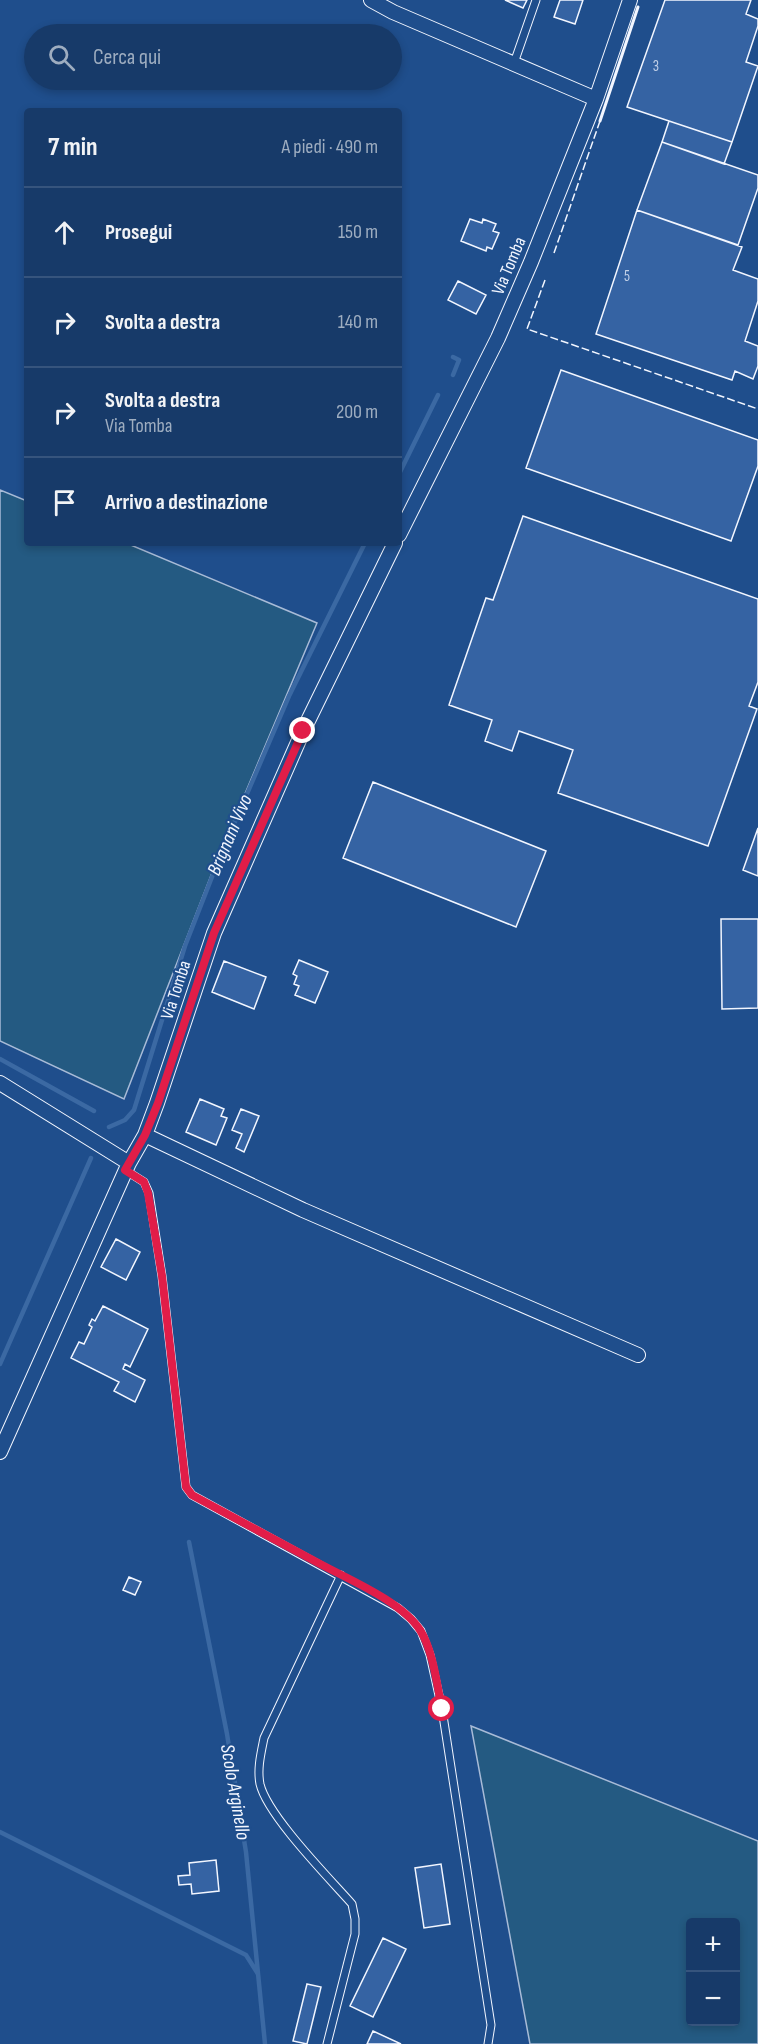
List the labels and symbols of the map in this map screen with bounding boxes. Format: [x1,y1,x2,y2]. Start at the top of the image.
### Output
house number: 3 [653,57,659,76]
street label: Via Tomba [487,234,531,298]
house number: 5 [624,267,630,286]
route end [289,717,315,743]
water label: Brignani Vivo [202,791,258,879]
street label: Via Tomba [157,958,195,1022]
route start [428,1695,454,1721]
water label: Scolo Arginello [215,1742,255,1842]

